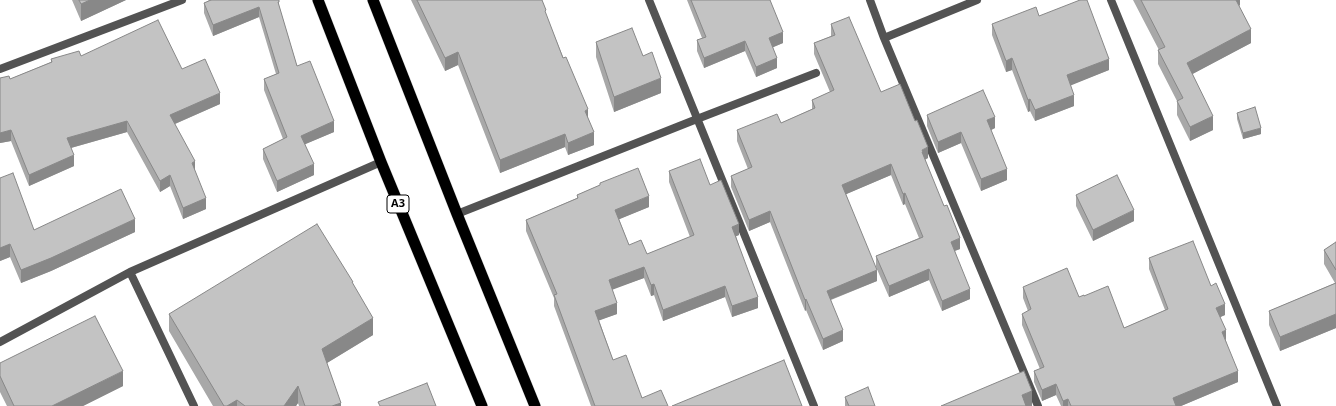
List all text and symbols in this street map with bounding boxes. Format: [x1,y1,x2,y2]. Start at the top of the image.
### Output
road number: A3 [387,195,409,213]

